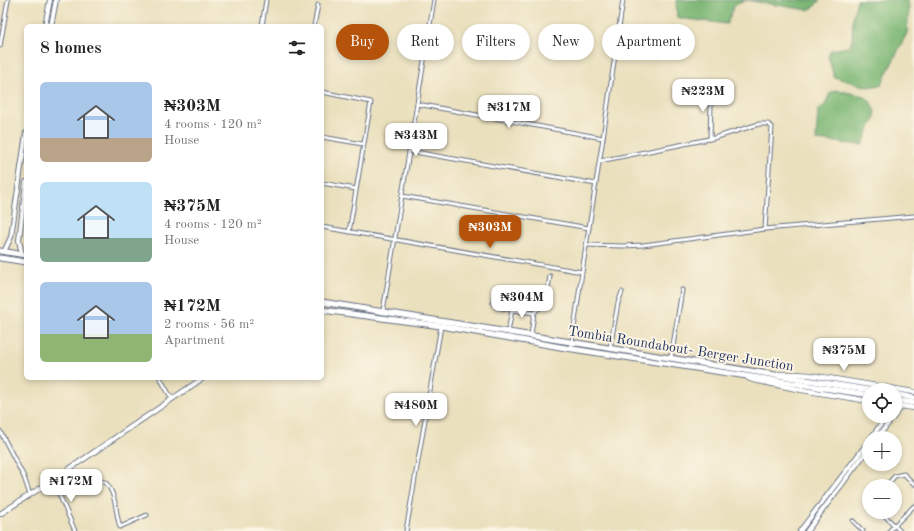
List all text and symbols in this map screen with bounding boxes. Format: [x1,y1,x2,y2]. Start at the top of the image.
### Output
chip: Buy [336,24,389,60]
chip: Rent [397,24,454,60]
chip: Filters [462,24,530,60]
chip: New [538,24,594,60]
chip: Apartment [602,24,695,60]
icon: filters [286,37,308,59]
text: 8 homes [40,40,102,57]
pin: ₦223M [675,79,731,113]
text: ₦223M [681,85,725,98]
pin: ₦317M [481,95,537,129]
icon: home [72,98,120,146]
text: ₦303M [164,98,221,115]
text: ₦317M [487,101,531,114]
text: 4 rooms · 120 m² [164,118,262,131]
pin: ₦343M [388,123,444,157]
text: ₦343M [394,129,438,142]
text: House [164,134,199,147]
icon: home [72,198,120,246]
text: ₦375M [164,198,221,215]
pin: ₦303M [462,215,518,249]
text: 4 rooms · 120 m² [164,218,262,231]
text: ₦303M [468,221,512,234]
text: House [164,234,199,247]
pin: ₦304M [494,285,550,319]
text: ₦304M [500,291,544,304]
icon: home [72,298,120,346]
text: ₦172M [164,298,221,315]
text: 2 rooms · 56 m² [164,318,254,331]
street label: Tombia Roundabout- Berger Junction [567,324,795,374]
text: Apartment [164,334,225,347]
pin: ₦375M [816,338,872,372]
text: ₦375M [822,344,866,357]
map controls [862,383,902,519]
button: locate [862,383,902,423]
pin: ₦480M [388,393,444,427]
text: ₦480M [394,399,438,412]
button: + [862,431,902,471]
pin: ₦172M [43,469,99,503]
text: ₦172M [49,475,93,488]
button: − [862,479,902,519]

